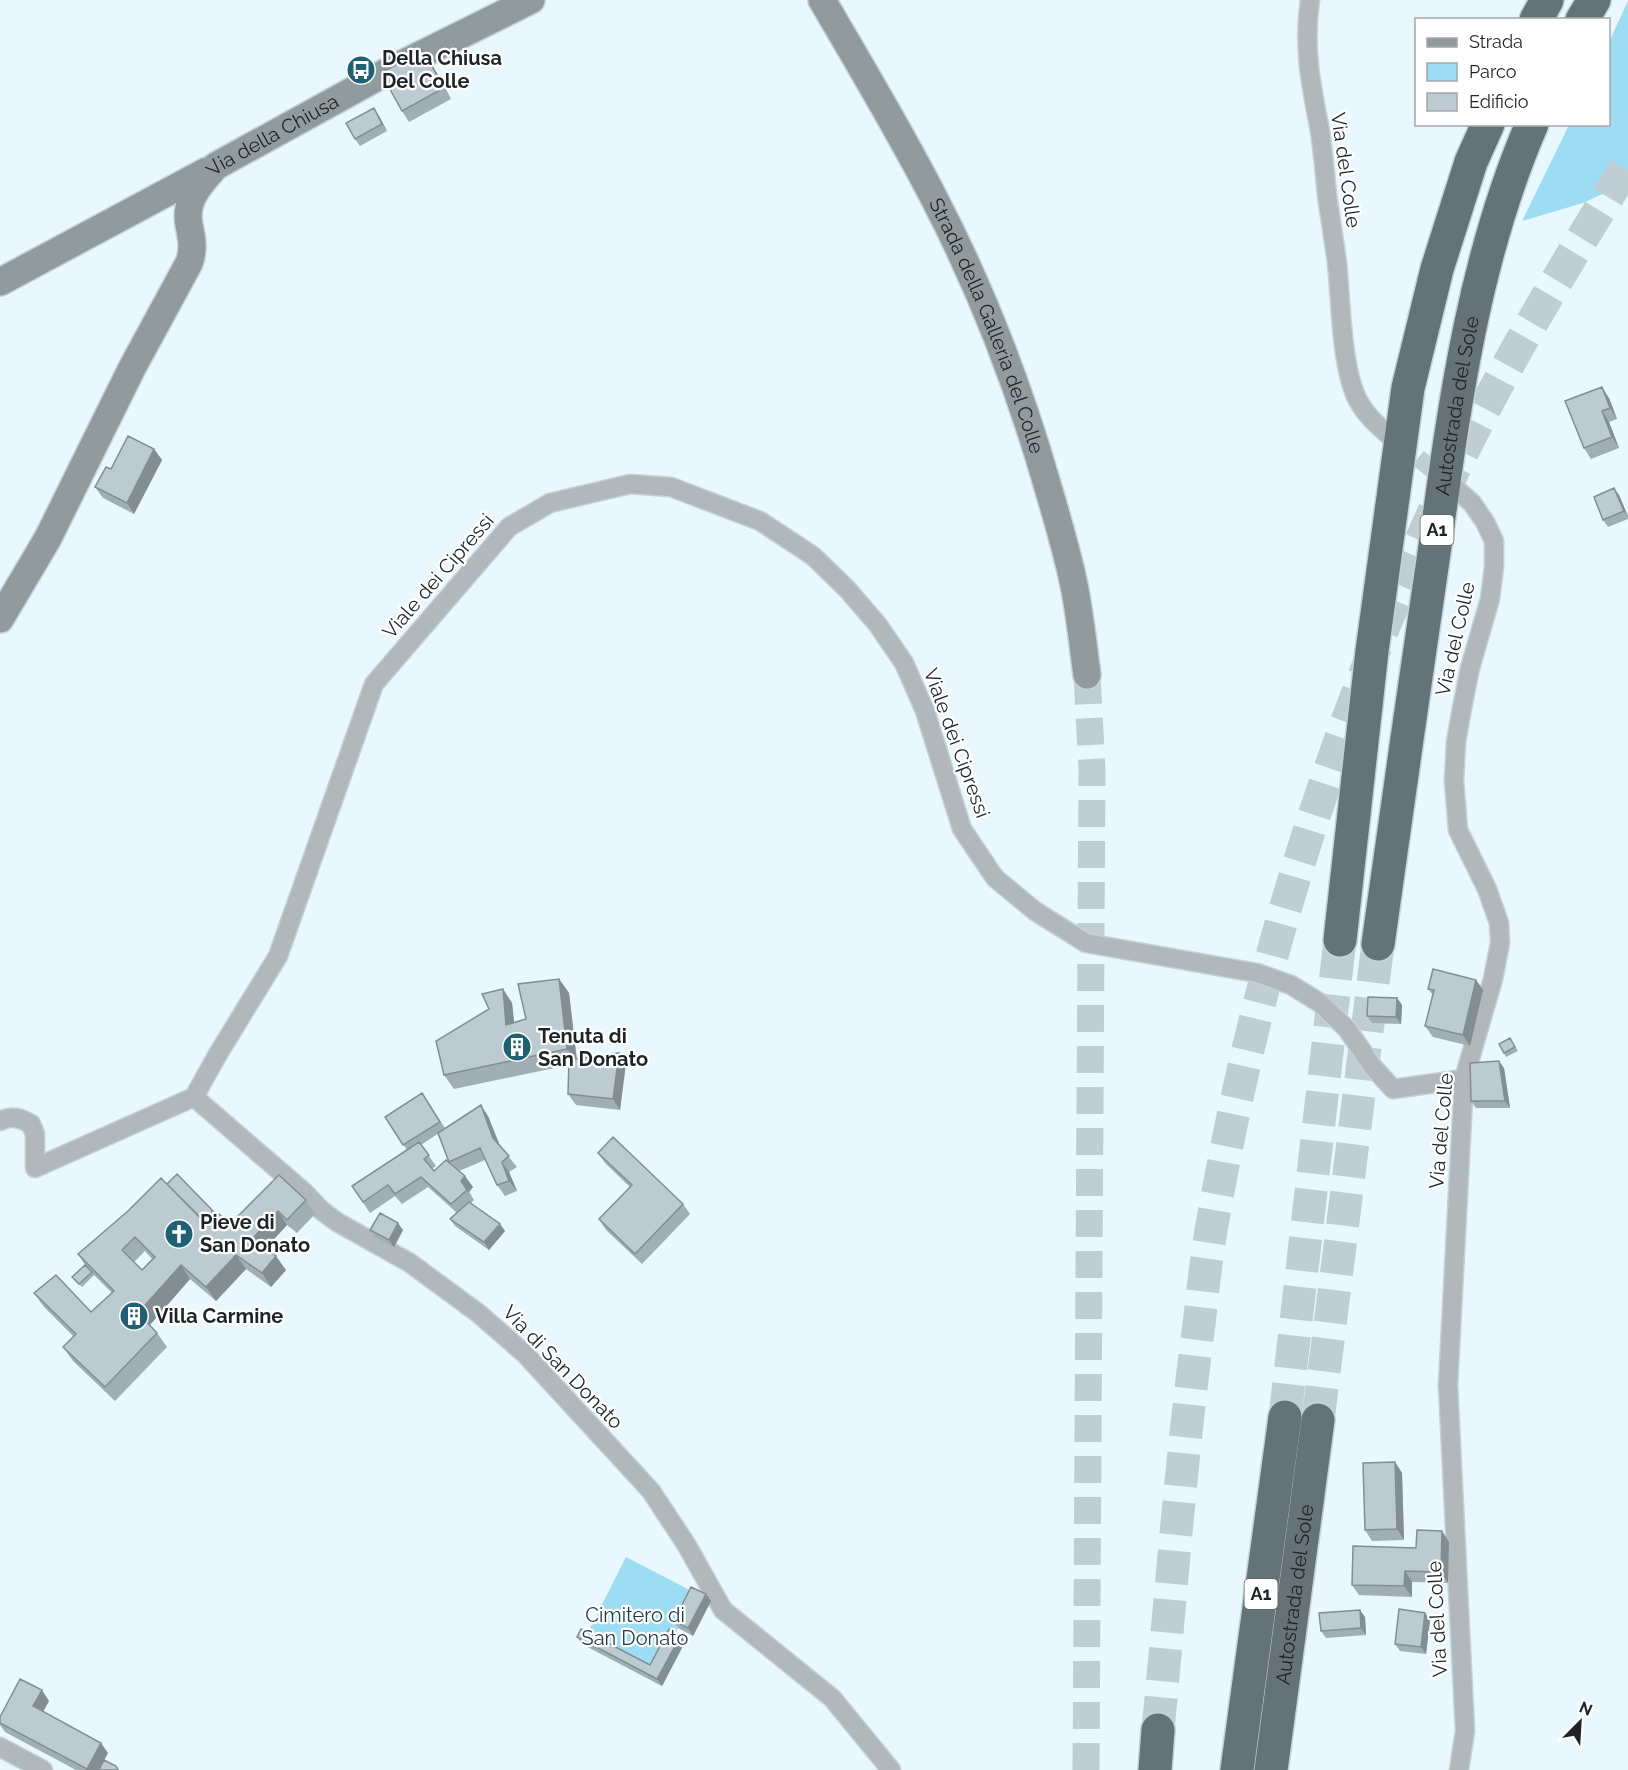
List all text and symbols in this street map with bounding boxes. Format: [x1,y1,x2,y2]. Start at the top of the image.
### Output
legend [1415,18,1610,126]
text: Strada [1469,31,1523,52]
place label: Della Chiusa Del Colle [382,46,502,93]
bus stop icon: Della Chiusa Del Colle [345,54,377,86]
text: Parco [1469,61,1517,82]
street label: Via della Chiusa [201,89,343,181]
text: Edificio [1469,91,1529,112]
street label: Via del Colle [1326,111,1366,230]
street label: Strada della Galleria del Colle [924,194,1049,457]
street label: Autostrada del Sole [1430,314,1484,497]
street label: Viale dei Cipressi [377,509,499,643]
road number: A1 [1420,515,1454,545]
street label: Via del Colle [1430,579,1480,698]
street label: Viale dei Cipressi [919,665,995,821]
place label: Tenuta di San Donato [538,1024,648,1071]
building icon: Tenuta di San Donato [501,1031,533,1063]
street label: Via del Colle [1424,1072,1458,1190]
place label: Pieve di San Donato [200,1210,310,1257]
church icon: Pieve di San Donato [163,1218,195,1250]
building icon: Villa Carmine [118,1300,150,1332]
street label: Via di San Donato [498,1300,628,1434]
place label: Villa Carmine [155,1304,283,1328]
street label: Autostrada del Sole [1271,1503,1319,1686]
street label: Via del Colle [1422,1560,1452,1678]
road number: A1 [1244,1579,1278,1609]
park label: Cimitero di San Donato [582,1603,689,1650]
north arrow [1550,1692,1610,1752]
text: N [1576,1698,1595,1720]

